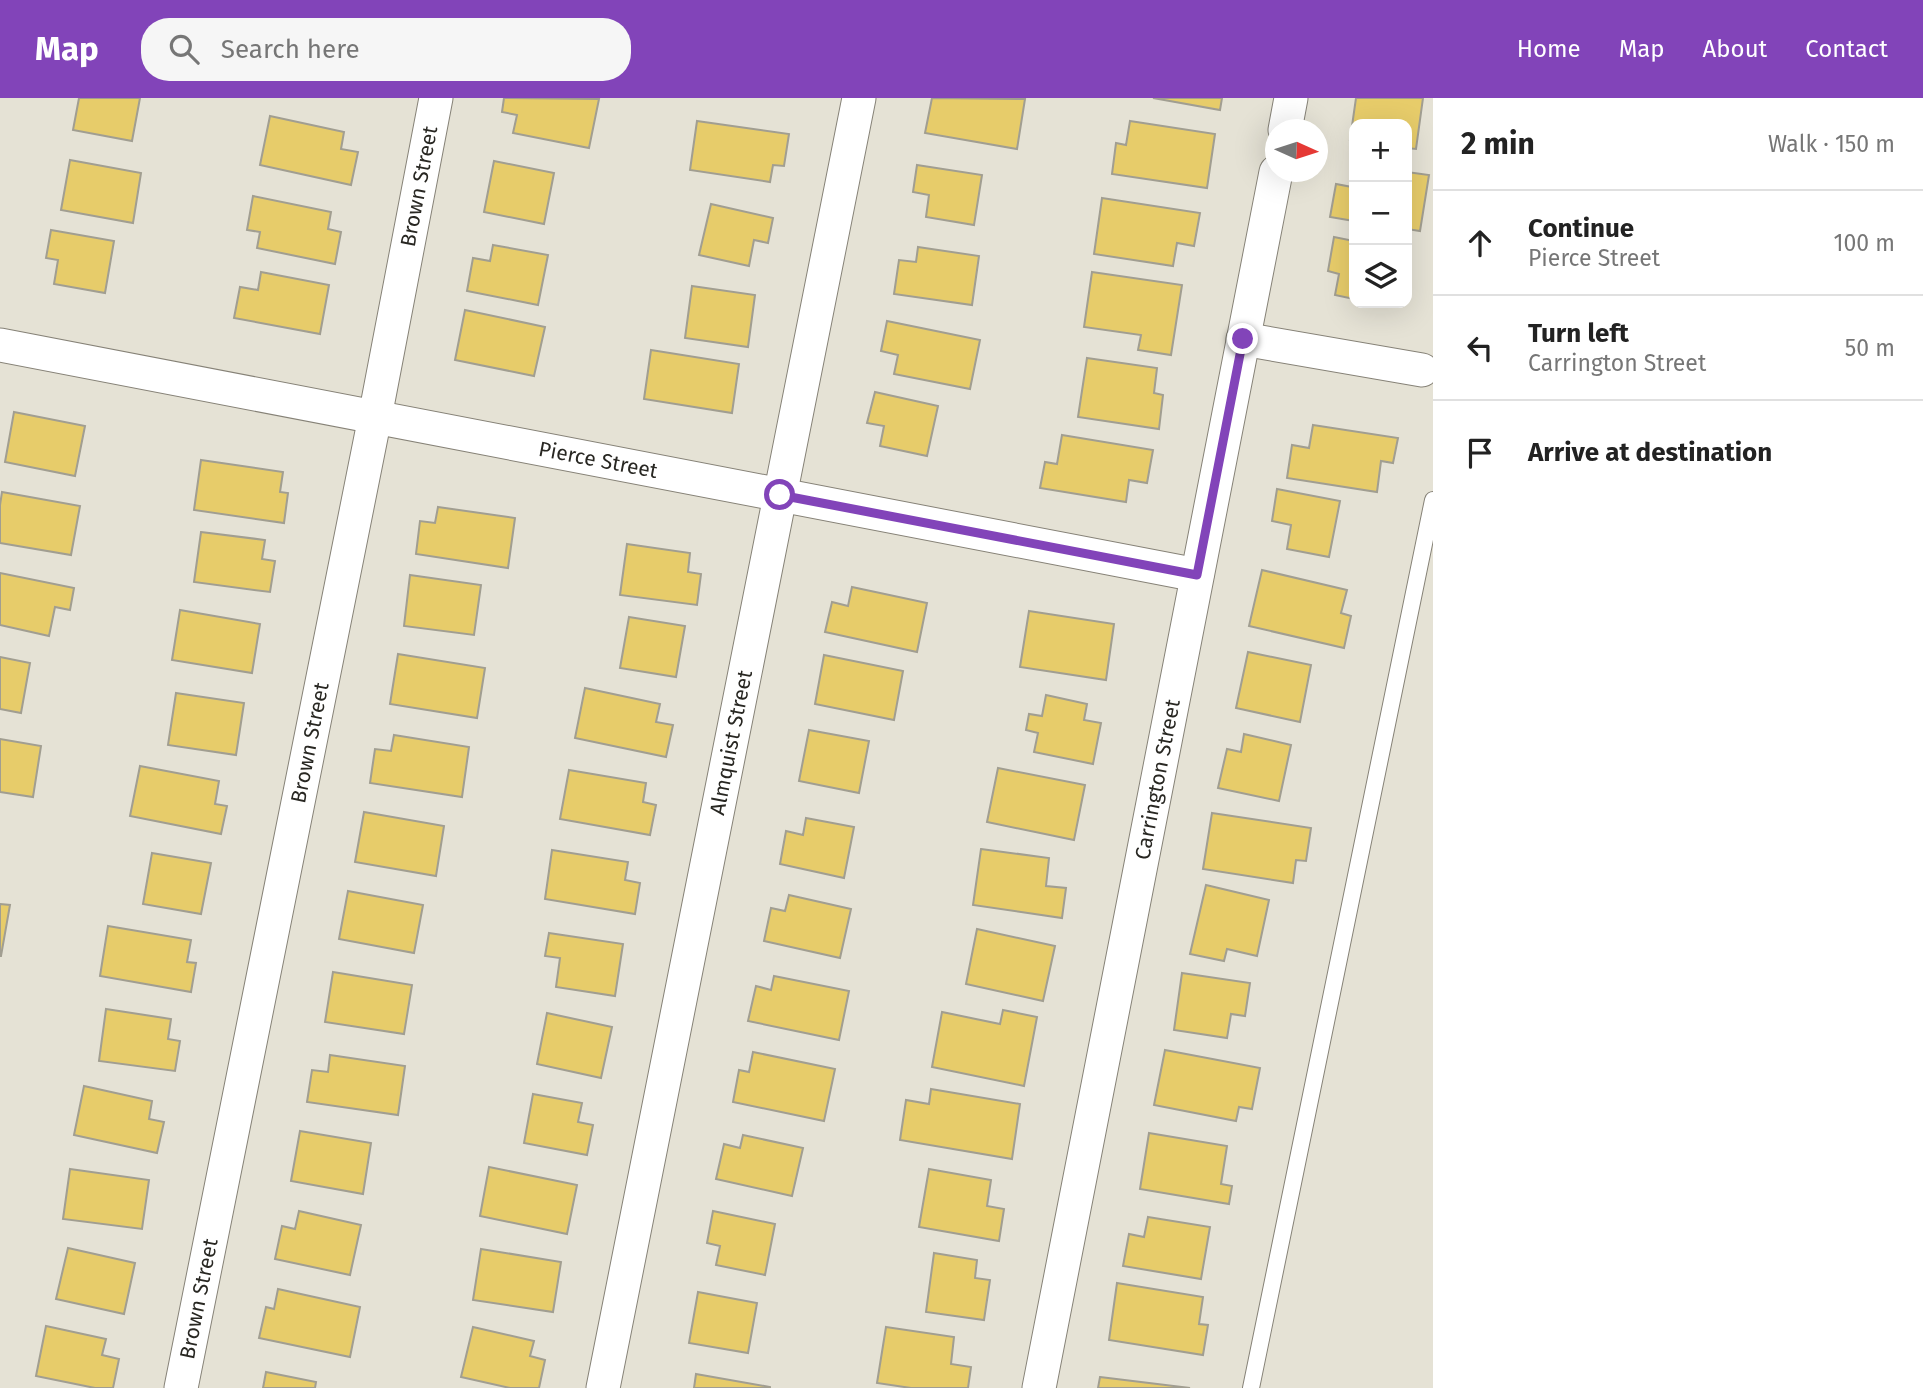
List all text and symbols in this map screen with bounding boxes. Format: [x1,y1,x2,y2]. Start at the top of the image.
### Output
search box [141,18,631,81]
text: Map [35,29,99,69]
icon: search [165,30,203,68]
text: Search here [221,34,360,65]
text: Home [1517,35,1581,63]
text: Map [1619,35,1665,63]
text: About [1703,35,1767,63]
text: Contact [1805,35,1888,63]
north arrow [1265,119,1328,182]
map controls [1349,119,1412,308]
button: + [1349,119,1412,182]
street label: Brown Street [395,123,443,249]
text: 2 min [1461,126,1535,162]
text: Walk · 150 m [1768,130,1895,158]
button: − [1349,182,1412,245]
text: Continue [1528,213,1634,244]
icon: ahead [1461,224,1499,262]
text: 100 m [1834,229,1895,257]
text: Pierce Street [1528,244,1660,272]
button: layers [1349,245,1412,308]
text: Turn left [1528,318,1629,349]
route end [1227,323,1258,354]
icon: left [1461,329,1499,367]
text: 50 m [1845,334,1895,362]
text: Carrington Street [1528,349,1706,377]
icon: arrive [1461,434,1499,472]
street label: Pierce Street [536,436,660,484]
text: Arrive at destination [1528,437,1772,468]
route start [764,479,795,510]
street label: Almquist Street [704,668,758,817]
street label: Brown Street [285,680,335,805]
street label: Carrington Street [1129,697,1186,862]
street label: Brown Street [174,1236,224,1361]

